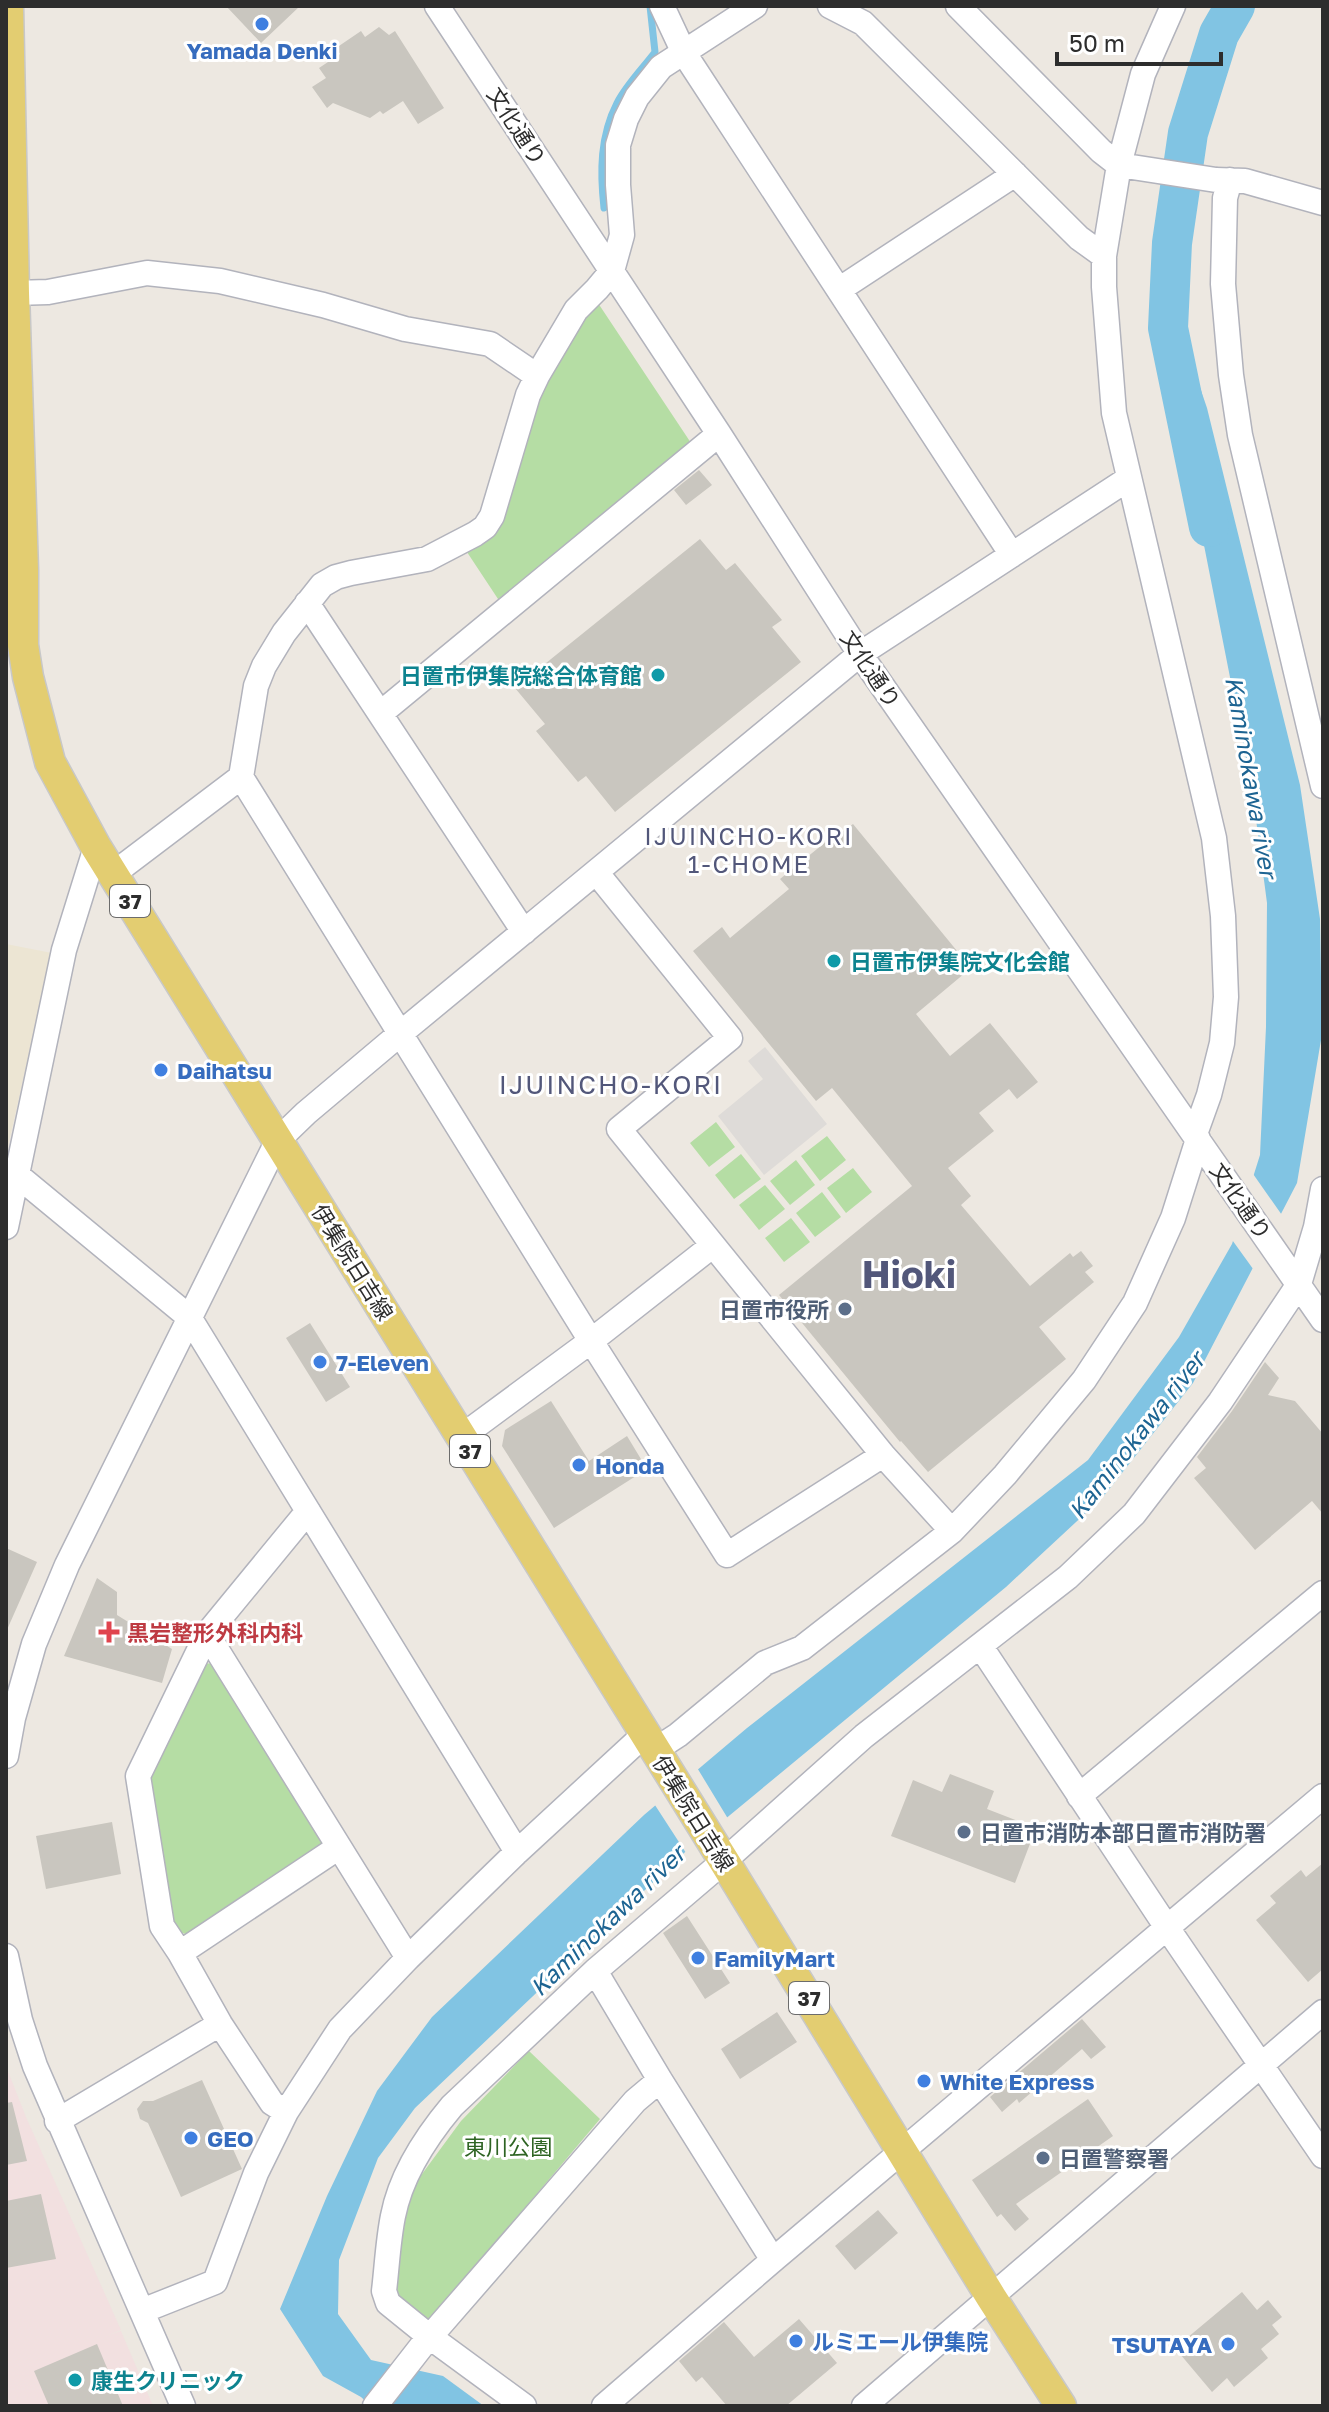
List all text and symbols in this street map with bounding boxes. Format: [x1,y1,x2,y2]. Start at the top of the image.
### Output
marker: Yamada Denki [253,15,271,33]
scale bar [1057,16,1221,66]
text: 50 m [1069,28,1125,57]
place label: Yamada Denki [186,37,338,64]
street label: 文化通り [482,82,552,170]
street label: 文化通り [835,625,907,713]
place label: 日置市伊集院総合体育館 [400,662,642,689]
marker: 日置市伊集院総合体育館 [649,666,667,684]
water label: Kaminokawa river [1220,674,1285,884]
district label: IJUINCHO-KORI 1-CHOME [644,821,854,878]
road number: 37 [110,885,150,917]
place label: 日置市伊集院文化会館 [850,948,1070,975]
marker: 日置市伊集院文化会館 [825,952,843,970]
place label: Daihatsu [177,1057,272,1084]
marker: Daihatsu [152,1061,170,1079]
district label: IJUINCHO-KORI [499,1069,723,1100]
street label: 文化通り [1205,1157,1277,1245]
street label: 伊集院日吉線 [307,1199,399,1325]
district label: Hioki [862,1251,956,1296]
place label: 日置市役所 [719,1296,829,1323]
marker: 日置市役所 [836,1300,854,1318]
water label: Kaminokawa river [1062,1343,1212,1524]
place label: 7-Eleven [336,1349,429,1376]
marker: 7-Eleven [311,1353,329,1371]
road number: 37 [450,1435,490,1467]
place label: Honda [595,1452,665,1479]
marker: Honda [570,1456,588,1474]
place label: 黒岩整形外科内科 [127,1619,303,1646]
marker: 黒岩整形外科内科 [98,1621,120,1643]
street label: 伊集院日吉線 [648,1750,740,1876]
place label: 日置市消防本部日置市消防署 [980,1819,1266,1846]
marker: 日置市消防本部日置市消防署 [955,1823,973,1841]
water label: Kaminokawa river [524,1836,693,2001]
place label: FamilyMart [714,1945,835,1972]
marker: FamilyMart [689,1949,707,1967]
road number: 37 [789,1982,829,2014]
place label: White Express [940,2068,1095,2095]
marker: White Express [915,2072,933,2090]
place label: GEO [207,2125,254,2152]
marker: GEO [182,2129,200,2147]
park label: 東川公園 [464,2133,552,2160]
place label: 日置警察署 [1059,2145,1169,2172]
marker: 日置警察署 [1034,2149,1052,2167]
place label: ルミエール伊集院 [812,2328,988,2355]
place label: TSUTAYA [1112,2331,1212,2358]
marker: ルミエール伊集院 [787,2332,805,2350]
marker: TSUTAYA [1219,2335,1237,2353]
place label: 康⽣クリニック [91,2367,245,2394]
marker: 康⽣クリニック [66,2371,84,2389]

